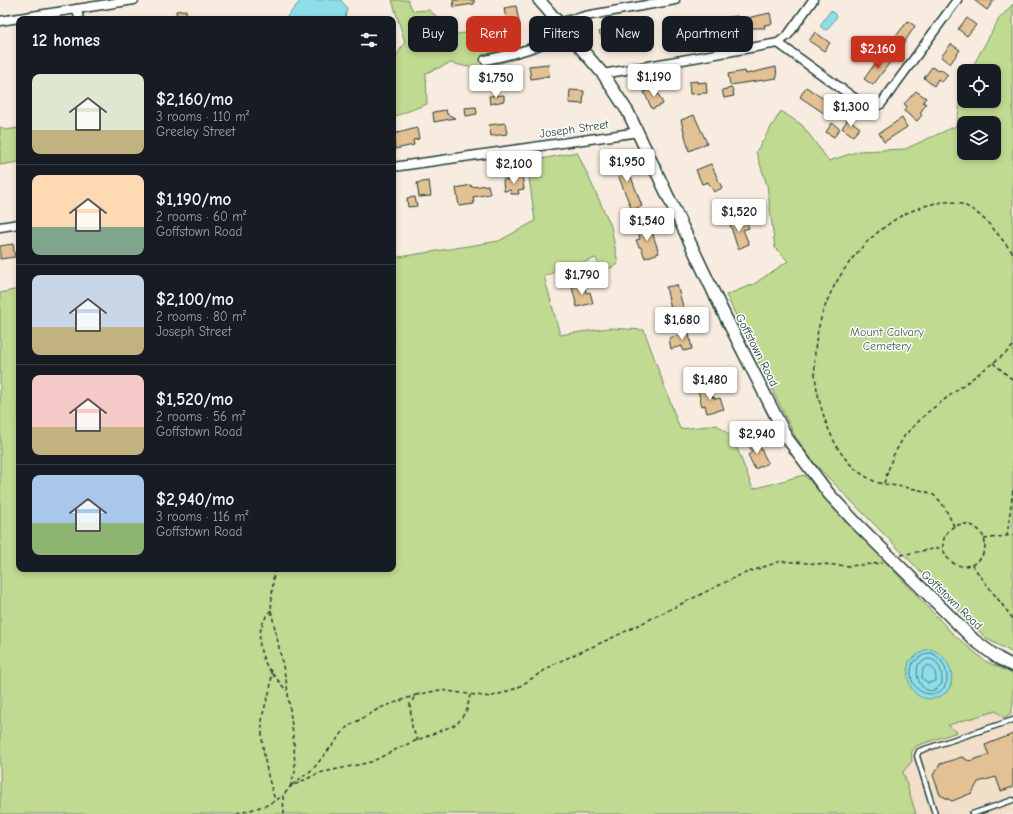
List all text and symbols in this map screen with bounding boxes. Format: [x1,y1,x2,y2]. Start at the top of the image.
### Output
chip: Buy [408,16,458,52]
chip: Rent [466,16,521,52]
chip: Filters [529,16,593,52]
chip: New [601,16,654,52]
chip: Apartment [662,16,753,52]
icon: filters [358,29,380,51]
text: 12 homes [32,31,100,50]
pin: $2,160 [845,36,911,70]
text: $2,160 [860,41,896,56]
pin: $1,190 [621,64,687,98]
map controls [957,64,1001,160]
button: locate [957,64,1001,108]
pin: $1,750 [463,65,529,99]
text: $1,190 [637,69,671,84]
text: $1,750 [478,70,514,85]
icon: home [64,90,112,138]
text: $2,160/mo [156,90,233,109]
pin: $1,300 [818,94,884,128]
text: $1,300 [833,99,869,114]
text: 3 rooms · 110 m² [156,109,249,124]
button: layers [957,116,1001,160]
street label: Joseph Street [539,117,610,141]
text: Greeley Street [156,124,235,139]
pin: $1,950 [594,149,660,183]
pin: $2,100 [481,151,547,185]
text: $1,950 [609,154,645,169]
text: $2,100 [496,156,532,171]
text: $1,190/mo [156,190,231,209]
icon: home [64,191,112,239]
pin: $1,520 [706,199,772,233]
text: $1,520 [721,204,757,219]
pin: $1,540 [614,208,680,242]
text: 2 rooms · 60 m² [156,209,246,224]
text: $1,540 [629,213,665,228]
text: Goffstown Road [156,224,242,239]
pin: $1,790 [549,262,615,296]
text: $1,790 [564,267,600,282]
text: $2,100/mo [156,290,234,309]
icon: home [64,291,112,339]
pin: $1,680 [649,307,715,341]
text: 2 rooms · 80 m² [156,309,246,324]
street label: Goffstown Road [733,311,781,389]
text: $1,680 [664,312,700,327]
text: Joseph Street [156,324,231,339]
park label: Mount Calvary Cemetery [850,325,925,353]
pin: $1,480 [677,367,743,401]
text: $1,480 [692,372,728,387]
text: $1,520/mo [156,390,233,409]
icon: home [64,391,112,439]
text: 2 rooms · 56 m² [156,409,245,424]
pin: $2,940 [724,421,790,455]
text: Goffstown Road [156,424,242,439]
text: $2,940 [738,426,776,441]
text: $2,940/mo [156,490,234,509]
icon: home [64,491,112,539]
text: 3 rooms · 116 m² [156,509,248,524]
text: Goffstown Road [156,524,242,539]
street label: Goffstown Road [918,567,986,633]

